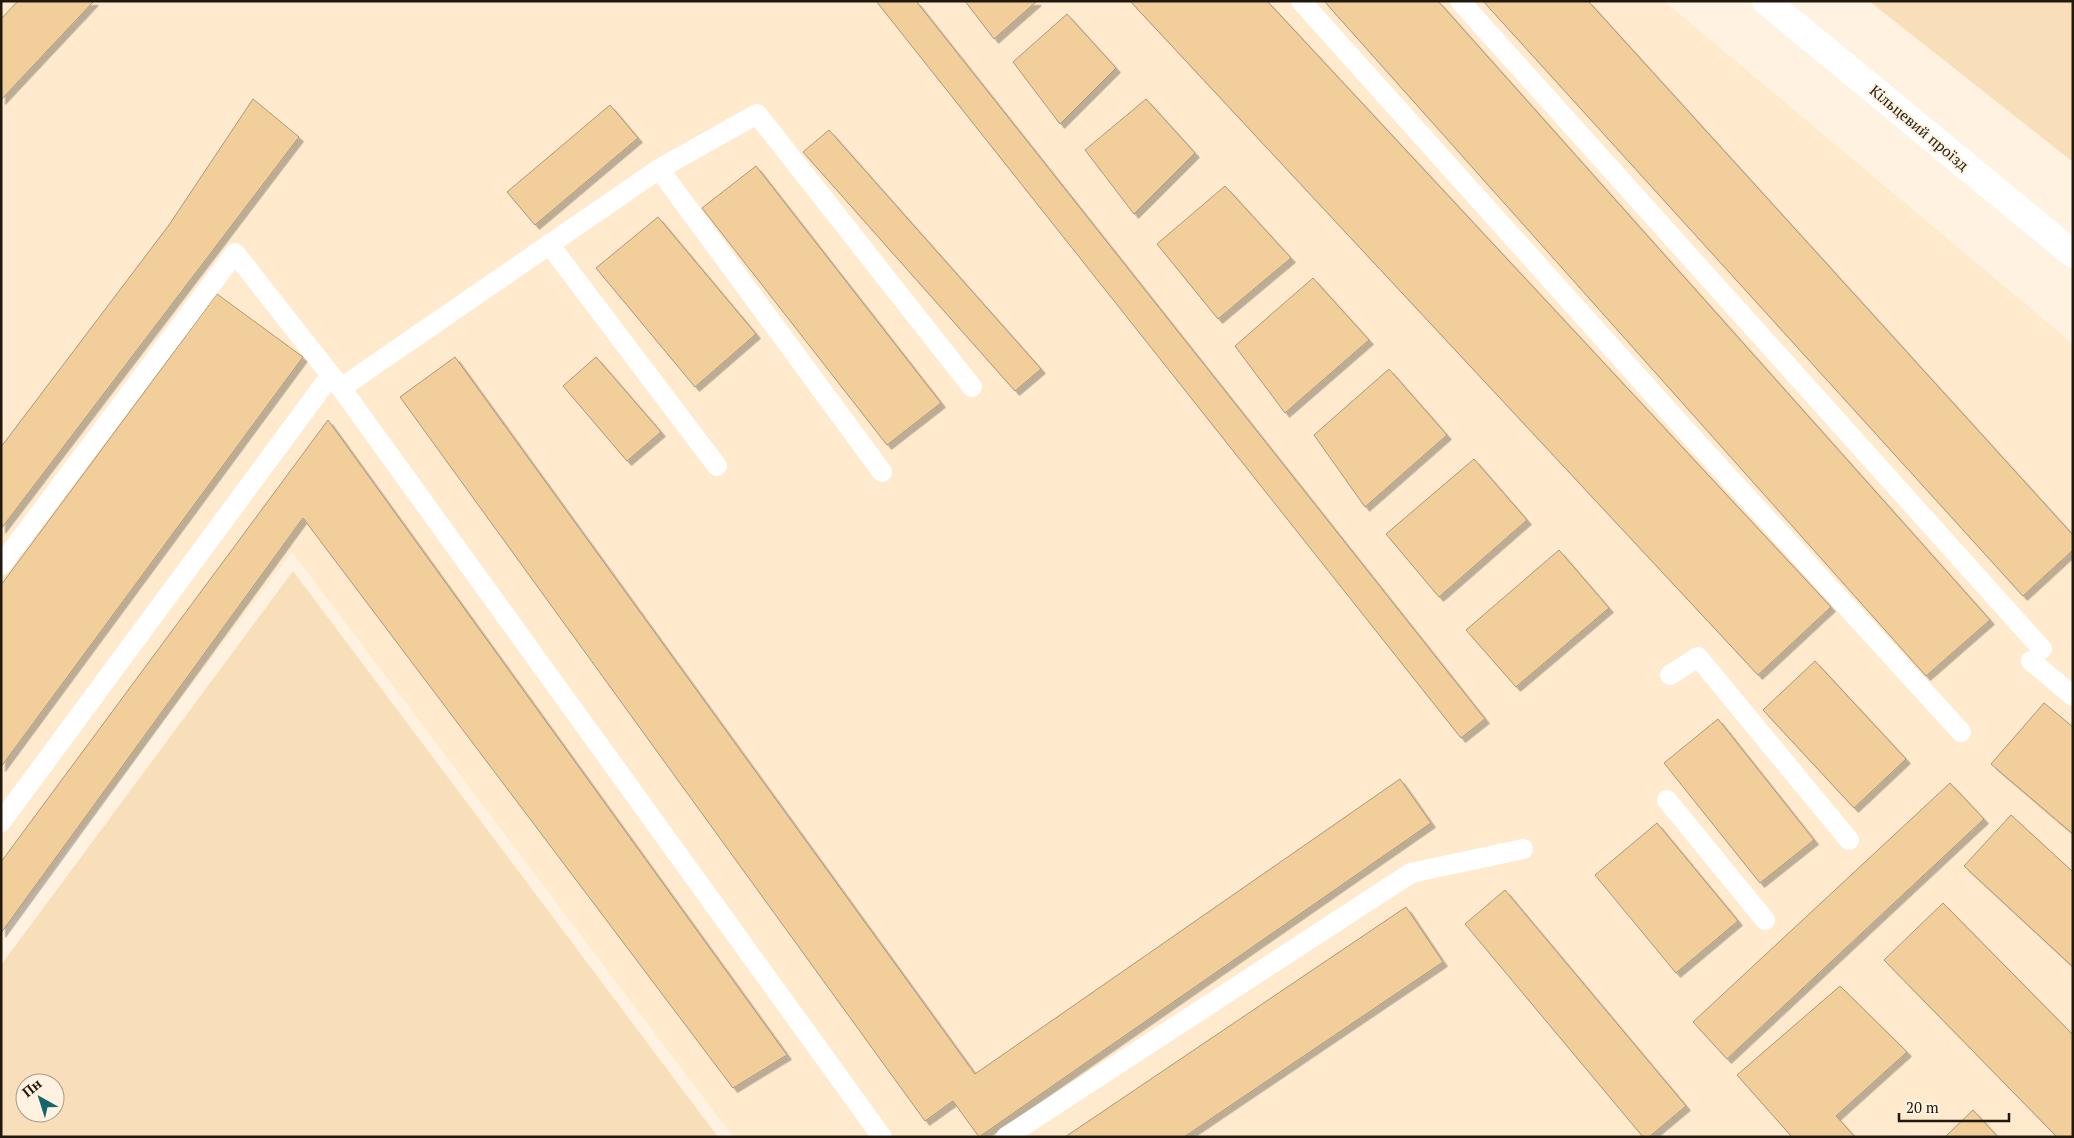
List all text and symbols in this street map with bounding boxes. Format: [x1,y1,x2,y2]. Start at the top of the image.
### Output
street label: Кільцевий проїзд [1866,80,1974,175]
north arrow [15,1073,65,1123]
text: Пн [18,1074,45,1101]
scale bar [1899,1090,2009,1122]
text: 20 m [1906,1097,1939,1117]

